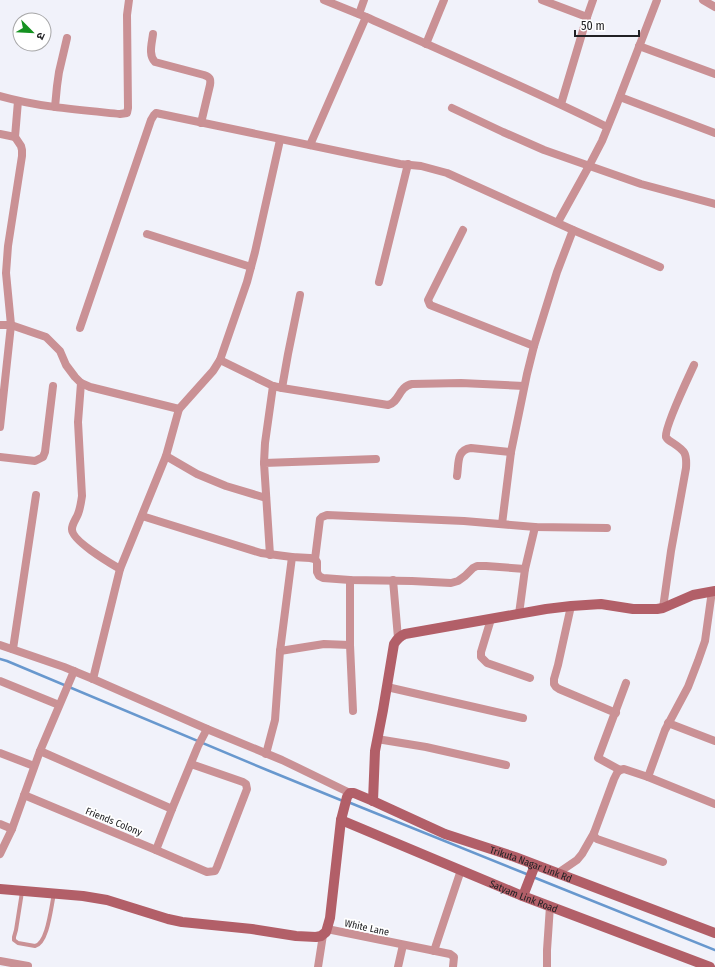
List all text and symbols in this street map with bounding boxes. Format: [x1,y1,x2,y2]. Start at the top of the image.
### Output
north arrow [12,12,52,52]
scale bar [575,12,639,38]
text: 50 m [581,19,605,33]
text: उ [33,30,48,42]
street label: Friends Colony [84,805,144,839]
street label: Trikuta Nagar Link Rd [488,844,574,885]
street label: Satyam Link Road [487,878,559,916]
street label: White Lane [343,917,390,939]

